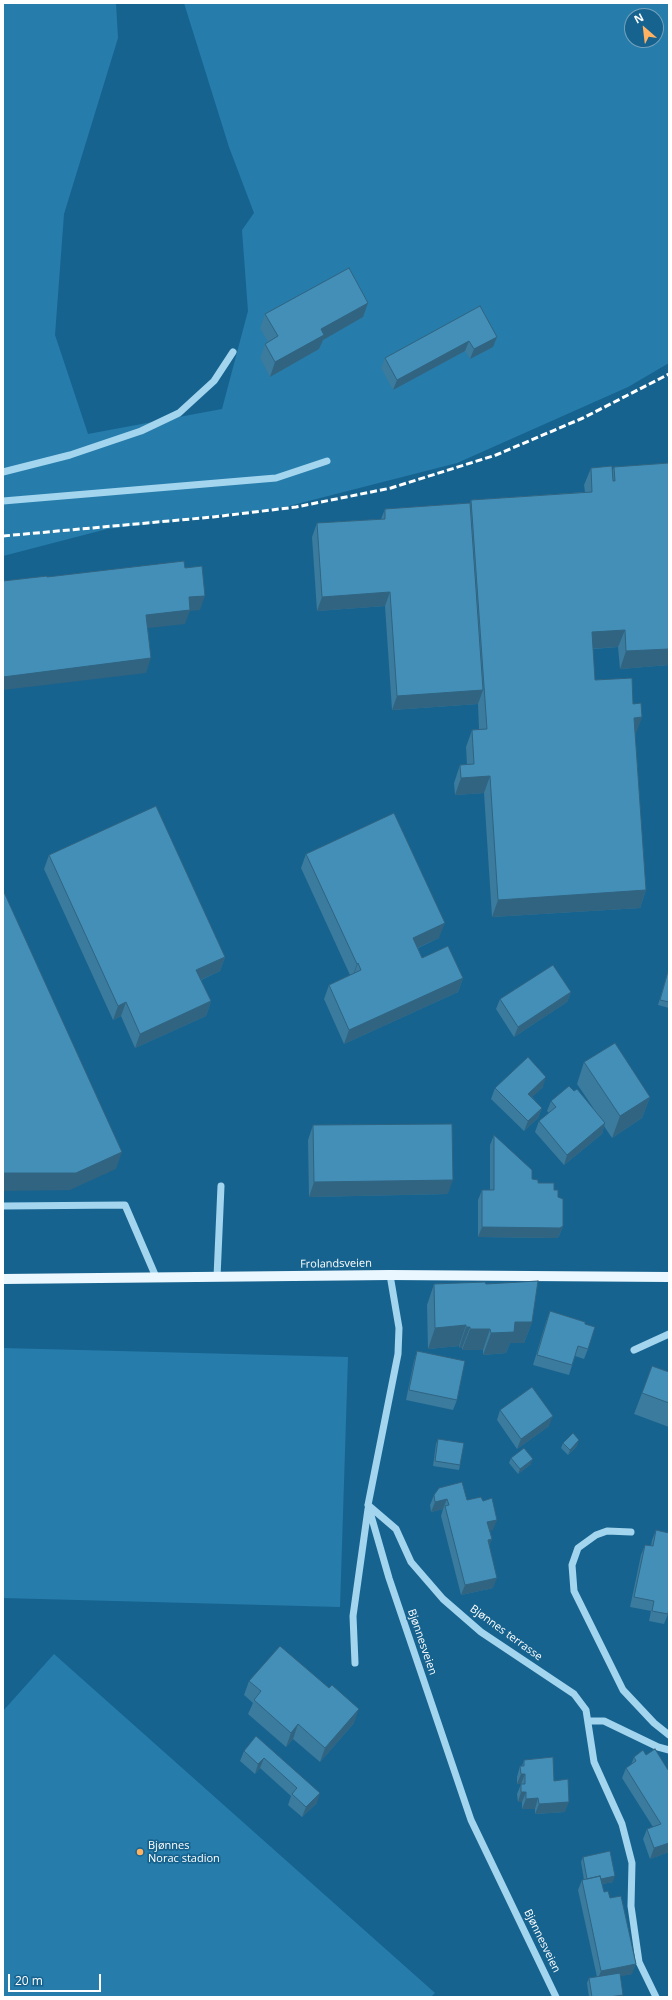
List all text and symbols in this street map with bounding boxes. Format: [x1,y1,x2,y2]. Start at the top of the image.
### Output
north arrow [624,8,664,48]
text: N [631,9,646,27]
street label: Frolandsveien [300,1257,372,1271]
street label: Bjønnes terrasse [467,1602,545,1664]
street label: Bjønnesveien [405,1607,439,1677]
place label: Bjønnes Norac stadion [148,1839,220,1865]
marker: Bjønnes Norac stadion [135,1847,145,1857]
street label: Bjønnesveien [521,1907,563,1975]
scale bar [10,1966,103,1992]
text: 20 m [15,1972,43,1989]

